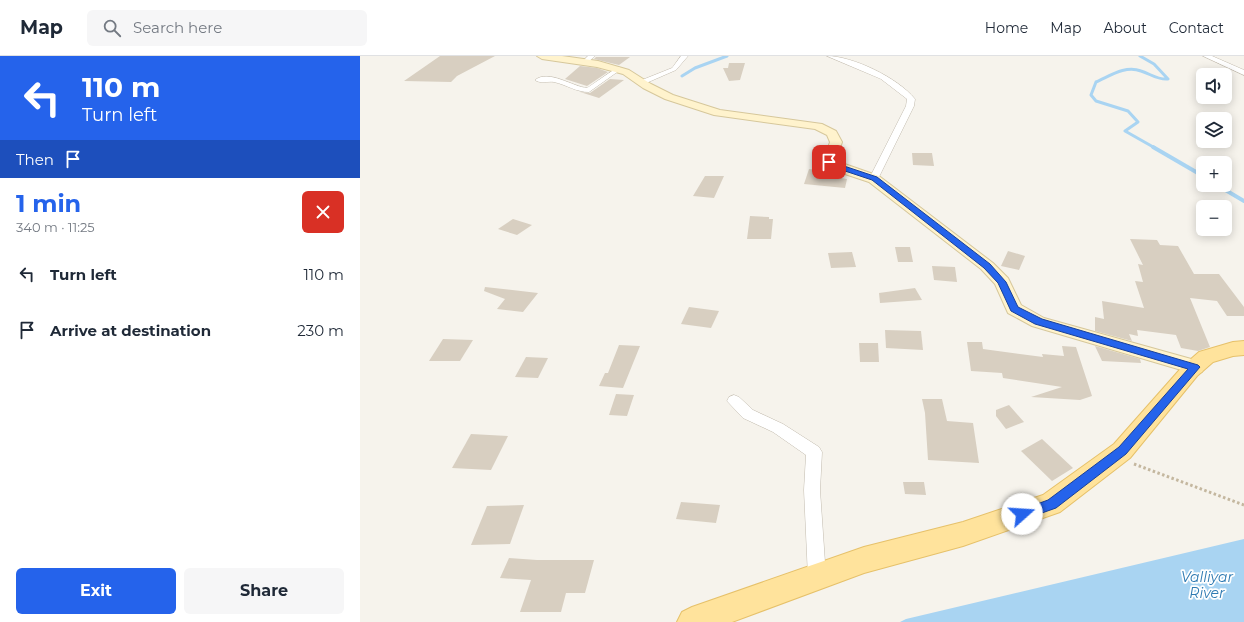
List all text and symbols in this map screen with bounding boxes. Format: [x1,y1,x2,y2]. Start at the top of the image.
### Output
search box [87,10,367,46]
text: Map [20,16,63,39]
icon: search [101,17,123,39]
text: Search here [133,18,222,37]
text: Home [985,19,1028,37]
text: Map [1050,19,1081,37]
text: About [1103,19,1147,37]
text: Contact [1169,19,1224,37]
map controls [1196,68,1232,236]
button: sound [1196,68,1232,104]
text: 110 m [82,70,160,104]
icon: left [16,72,68,124]
text: Turn left [82,104,157,126]
button: layers [1196,112,1232,148]
pin [812,145,846,179]
icon: arrive [62,148,84,170]
text: Then [16,150,54,169]
icon: arrive [818,151,840,173]
button: + [1196,156,1232,192]
text: 1 min [16,189,81,218]
button: close [302,191,344,233]
button: − [1196,200,1232,236]
text: 340 m · 11:25 [16,219,95,235]
icon: left [16,263,38,285]
text: Turn left [50,265,117,284]
text: 110 m [303,265,344,284]
icon: arrive [16,319,38,341]
text: Arrive at destination [50,321,211,340]
text: 230 m [297,321,344,340]
position arrow [1001,493,1043,535]
button: Exit [16,568,176,614]
button: Share [184,568,344,614]
water label: Valliyar River [1181,568,1233,602]

